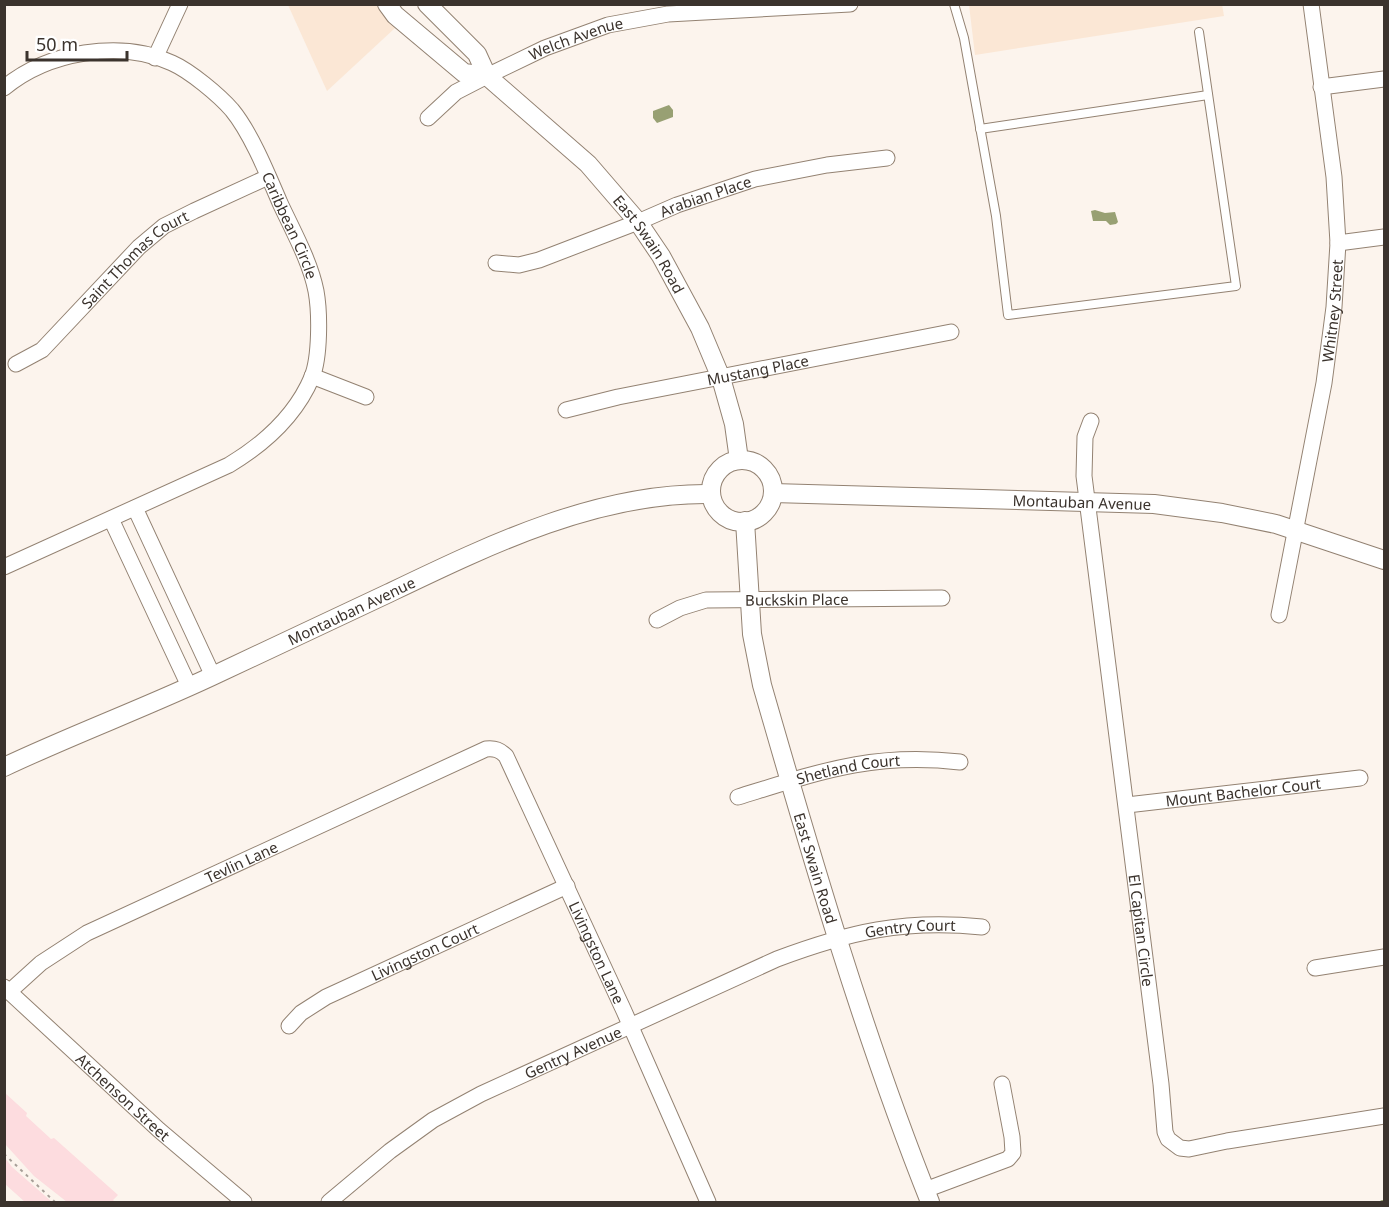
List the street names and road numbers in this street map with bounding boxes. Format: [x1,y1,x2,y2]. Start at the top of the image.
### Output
street label: Welch Avenue [525,12,625,64]
street label: Caribbean Circle [258,168,322,281]
street label: Arabian Place [656,171,754,221]
street label: East Swain Road [609,191,689,297]
street label: Saint Thomas Court [77,205,192,312]
street label: Whitney Street [1317,258,1347,364]
street label: Mustang Place [705,350,810,389]
street label: Montauban Avenue [1012,490,1151,514]
street label: Montauban Avenue [284,572,418,649]
street label: Buckskin Place [745,589,849,610]
street label: Shetland Court [794,750,901,789]
street label: Mount Bachelor Court [1164,773,1323,810]
street label: East Swain Road [790,810,842,926]
street label: Tevlin Lane [202,836,281,887]
street label: El Capitan Circle [1125,873,1159,988]
street label: Livingston Lane [565,898,629,1007]
street label: Gentry Court [863,915,957,942]
street label: Livingston Court [368,918,482,985]
street label: Gentry Avenue [521,1021,625,1083]
street label: Atchenson Street [72,1049,175,1145]

